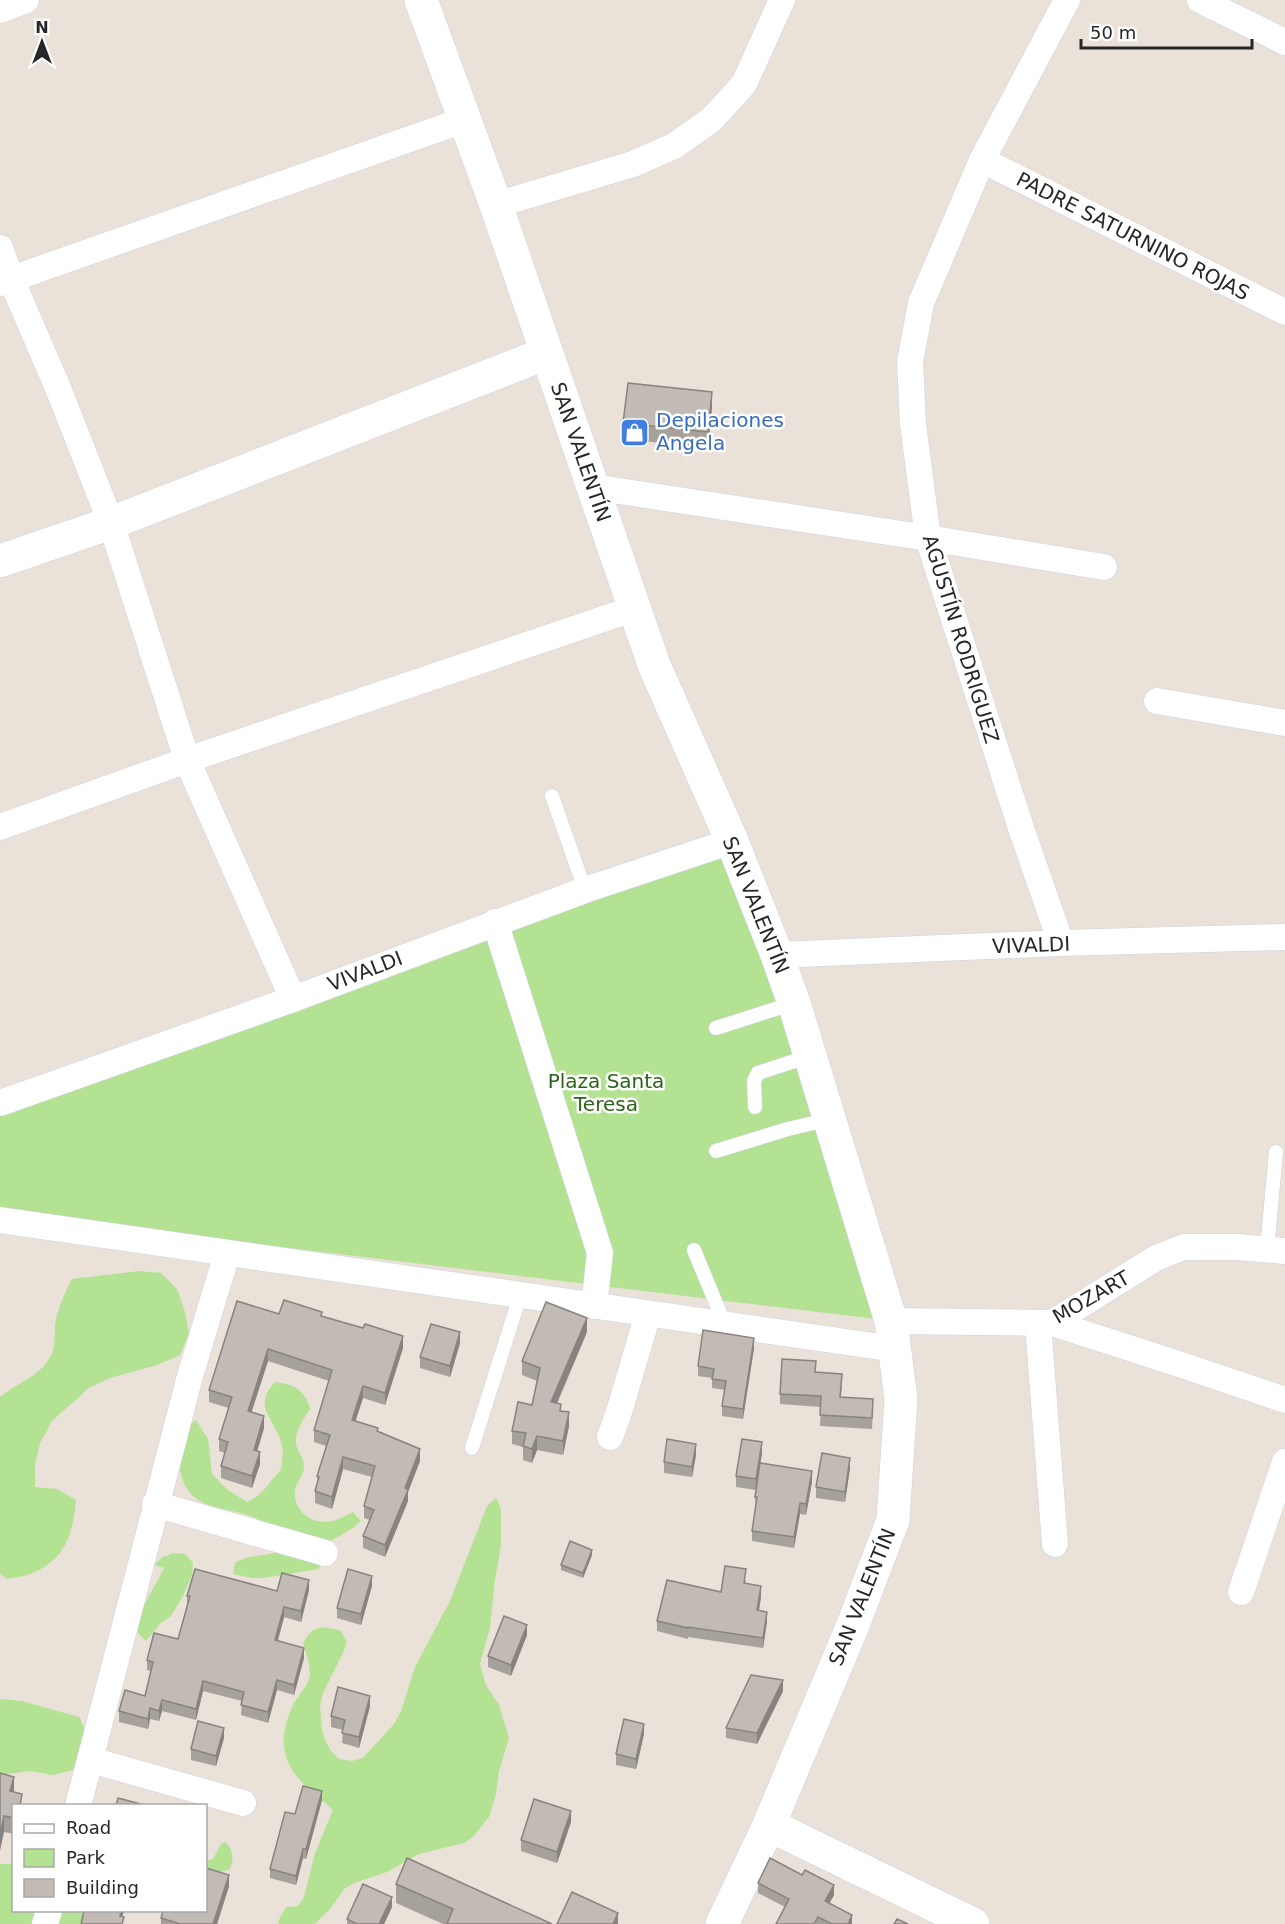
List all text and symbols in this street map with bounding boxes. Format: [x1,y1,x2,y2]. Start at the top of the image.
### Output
north arrow [12,12,72,72]
scale bar [1081,12,1252,50]
text: N [35,18,49,37]
text: 50 m [1090,22,1136,43]
street label: PADRE SATURNINO ROJAS [1013,167,1253,305]
street label: SAN VALENTÍN [546,379,616,525]
place label: Depilaciones Angela [656,408,784,455]
shop icon: Depilaciones Angela [619,416,651,448]
street label: AGUSTÍN RODRIGUEZ [918,532,1004,746]
street label: SAN VALENTÍN [718,833,794,977]
street label: VIVALDI [992,932,1070,958]
street label: VIVALDI [324,946,406,996]
park label: Plaza Santa Teresa [548,1069,664,1116]
street label: MOZART [1048,1265,1134,1329]
street label: SAN VALENTÍN [824,1525,900,1669]
legend [12,1804,207,1912]
text: Road [66,1817,111,1838]
text: Park [66,1847,105,1868]
text: Building [66,1877,139,1898]

